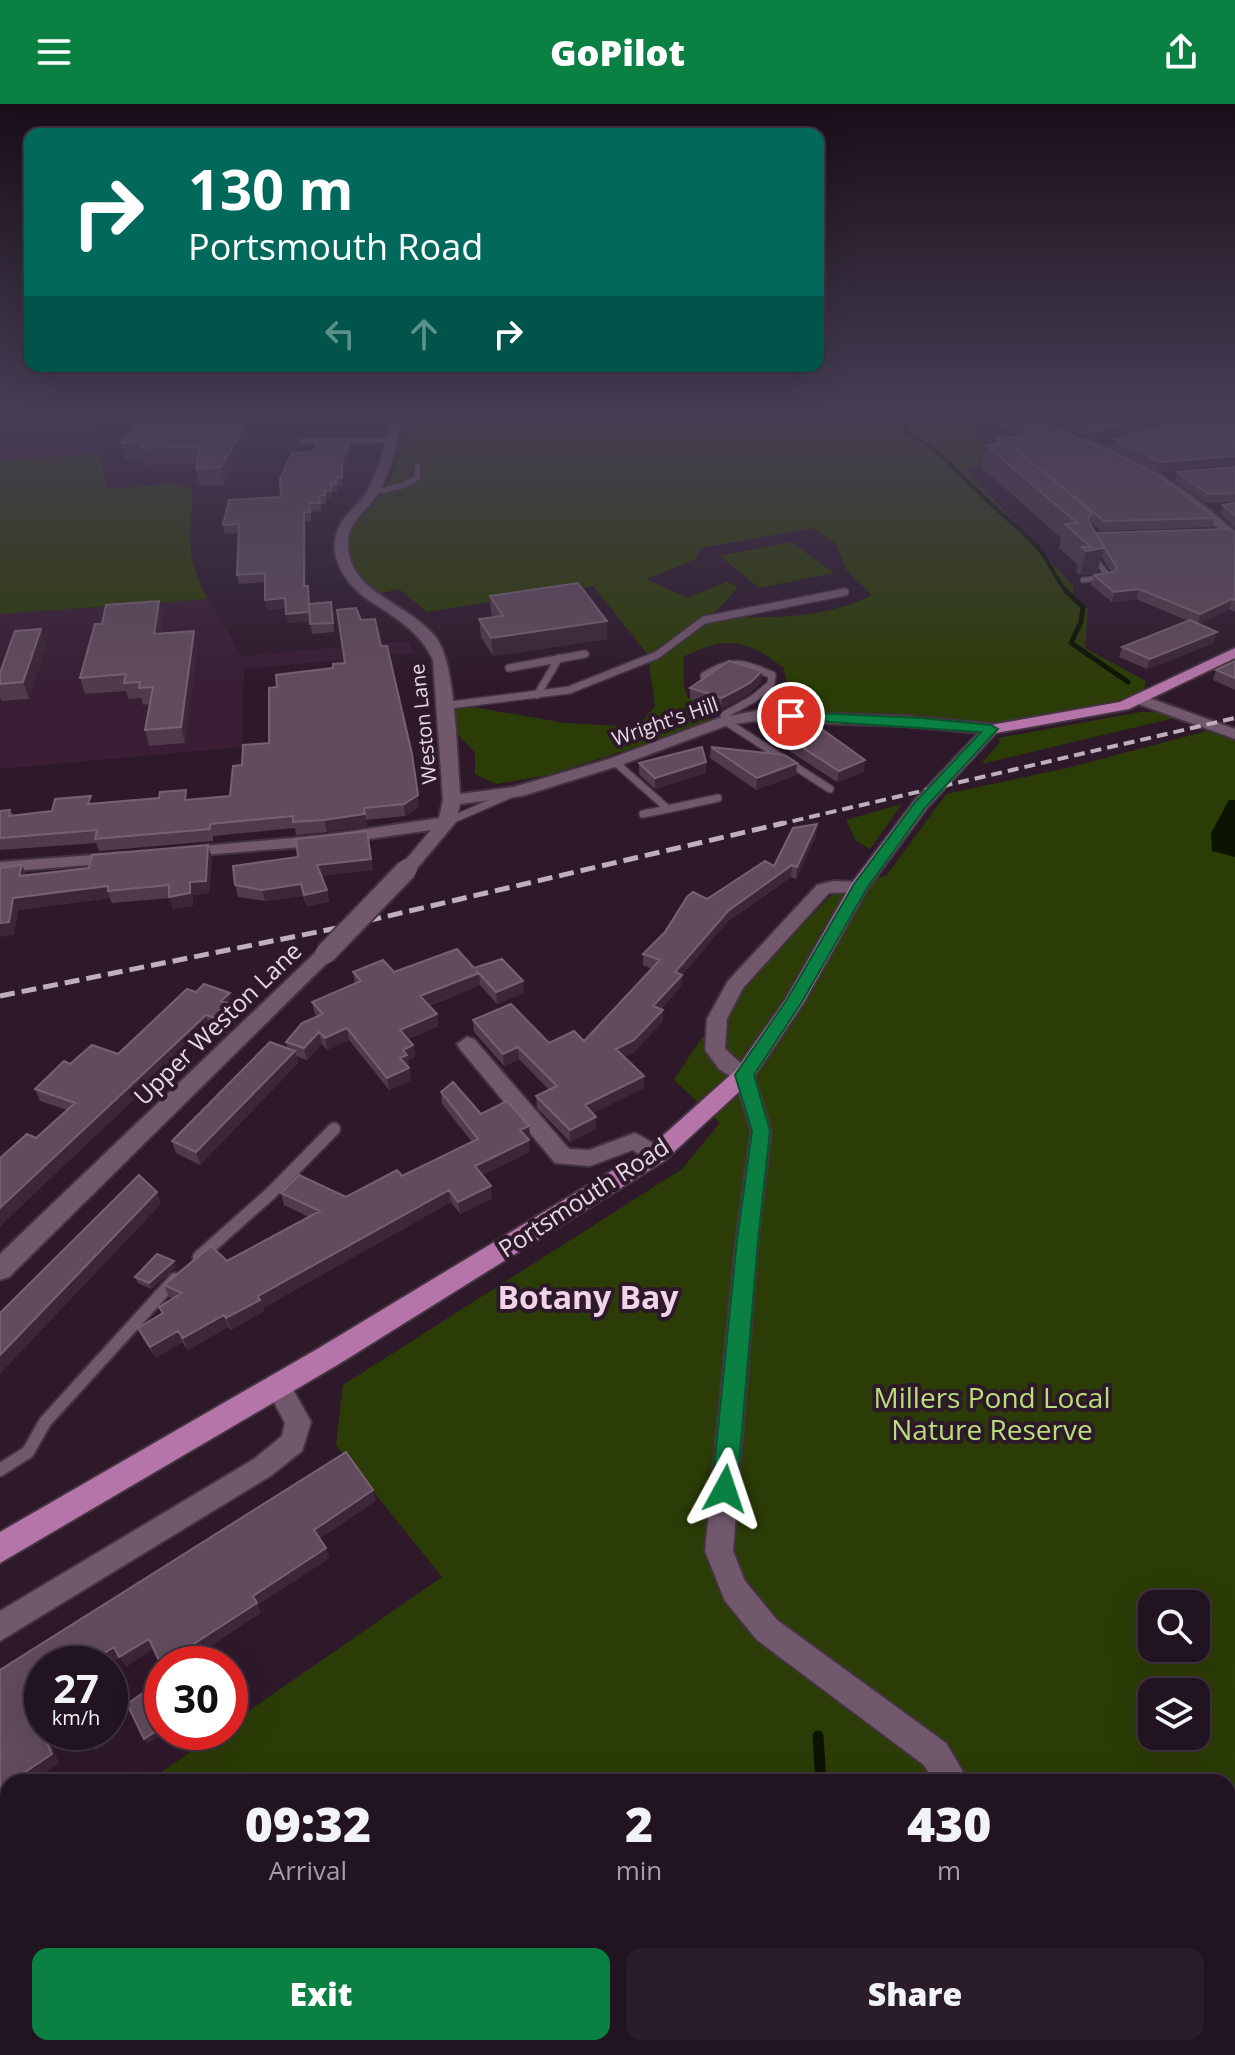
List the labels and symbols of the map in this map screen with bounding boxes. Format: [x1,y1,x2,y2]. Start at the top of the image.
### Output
street label: Weston Lane [403,662,443,786]
pin [757,682,825,750]
street label: Wright's Hill [608,690,722,752]
street label: Upper Weston Lane [126,934,308,1112]
street label: Portsmouth Road [491,1130,675,1264]
district label: Botany Bay [497,1275,679,1318]
park label: Millers Pond Local Nature Reserve [874,1378,1110,1448]
position arrow [683,1447,767,1531]
speed limit sign: 30 [144,1646,248,1750]

